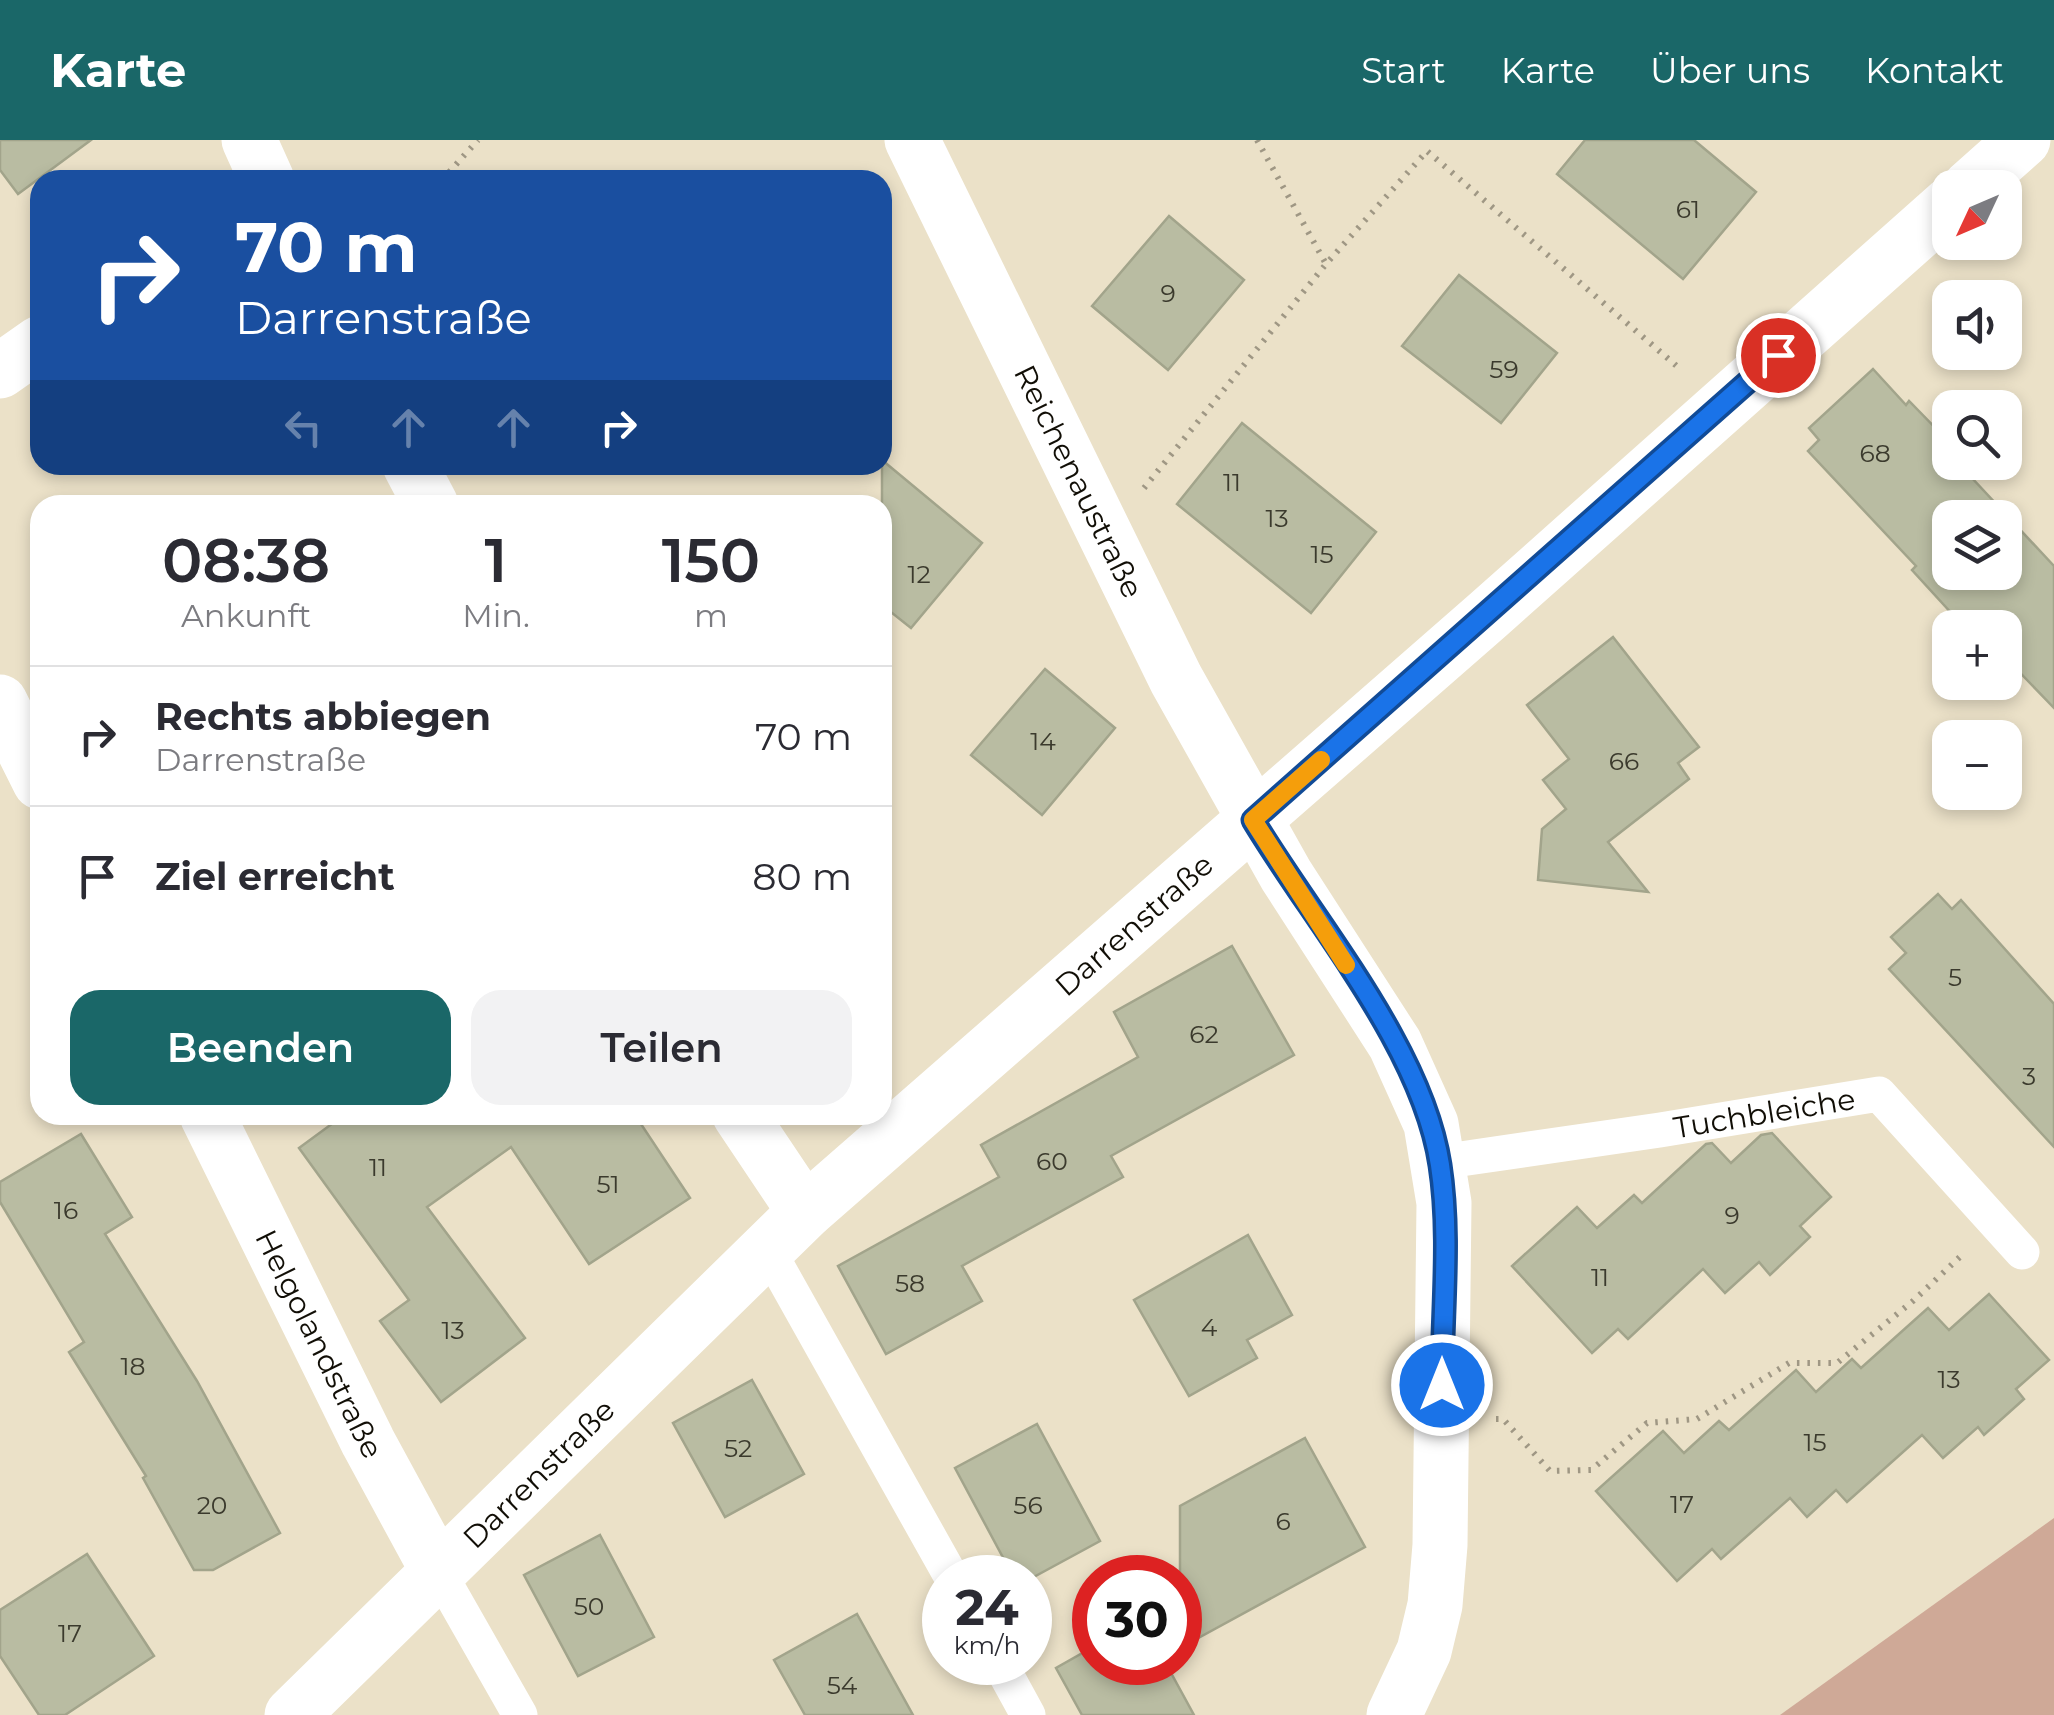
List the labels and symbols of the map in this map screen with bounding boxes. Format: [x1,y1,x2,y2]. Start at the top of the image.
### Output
north arrow [1932,170,2022,260]
house number: 61 [1676,194,1700,224]
house number: 9 [1160,278,1176,308]
pin [1736,313,1821,398]
house number: 59 [1489,354,1519,384]
street label: Reichenaustraße [1007,359,1152,604]
house number: 68 [1859,438,1891,468]
house number: 11 [1223,467,1241,497]
house number: 13 [1265,503,1289,533]
house number: 15 [1310,539,1334,569]
house number: 12 [907,559,931,589]
house number: 14 [1030,726,1056,756]
house number: 66 [1609,746,1639,776]
street label: Darrenstraße [1047,846,1220,1004]
house number: 5 [1948,962,1962,992]
house number: 62 [1189,1019,1219,1049]
house number: 3 [2022,1061,2036,1091]
street label: Tuchbleiche [1671,1080,1858,1146]
house number: 60 [1036,1146,1068,1176]
house number: 11 [369,1152,387,1182]
house number: 51 [596,1169,620,1199]
house number: 16 [54,1195,78,1225]
house number: 9 [1724,1200,1740,1230]
street label: Helgolandstraße [248,1224,392,1464]
house number: 11 [1591,1262,1609,1292]
house number: 58 [895,1268,925,1298]
house number: 4 [1201,1312,1218,1342]
house number: 13 [441,1315,465,1345]
position arrow [1390,1333,1494,1437]
house number: 18 [121,1351,145,1381]
house number: 13 [1937,1364,1961,1394]
street label: Darrenstraße [455,1391,622,1556]
house number: 15 [1803,1427,1827,1457]
house number: 52 [724,1433,752,1463]
house number: 17 [1670,1489,1694,1519]
house number: 20 [197,1490,227,1520]
house number: 56 [1013,1490,1043,1520]
house number: 6 [1275,1506,1291,1536]
speed limit sign: 30 [1072,1555,1202,1685]
house number: 50 [574,1591,604,1621]
house number: 17 [58,1618,82,1648]
house number: 54 [827,1670,858,1700]

